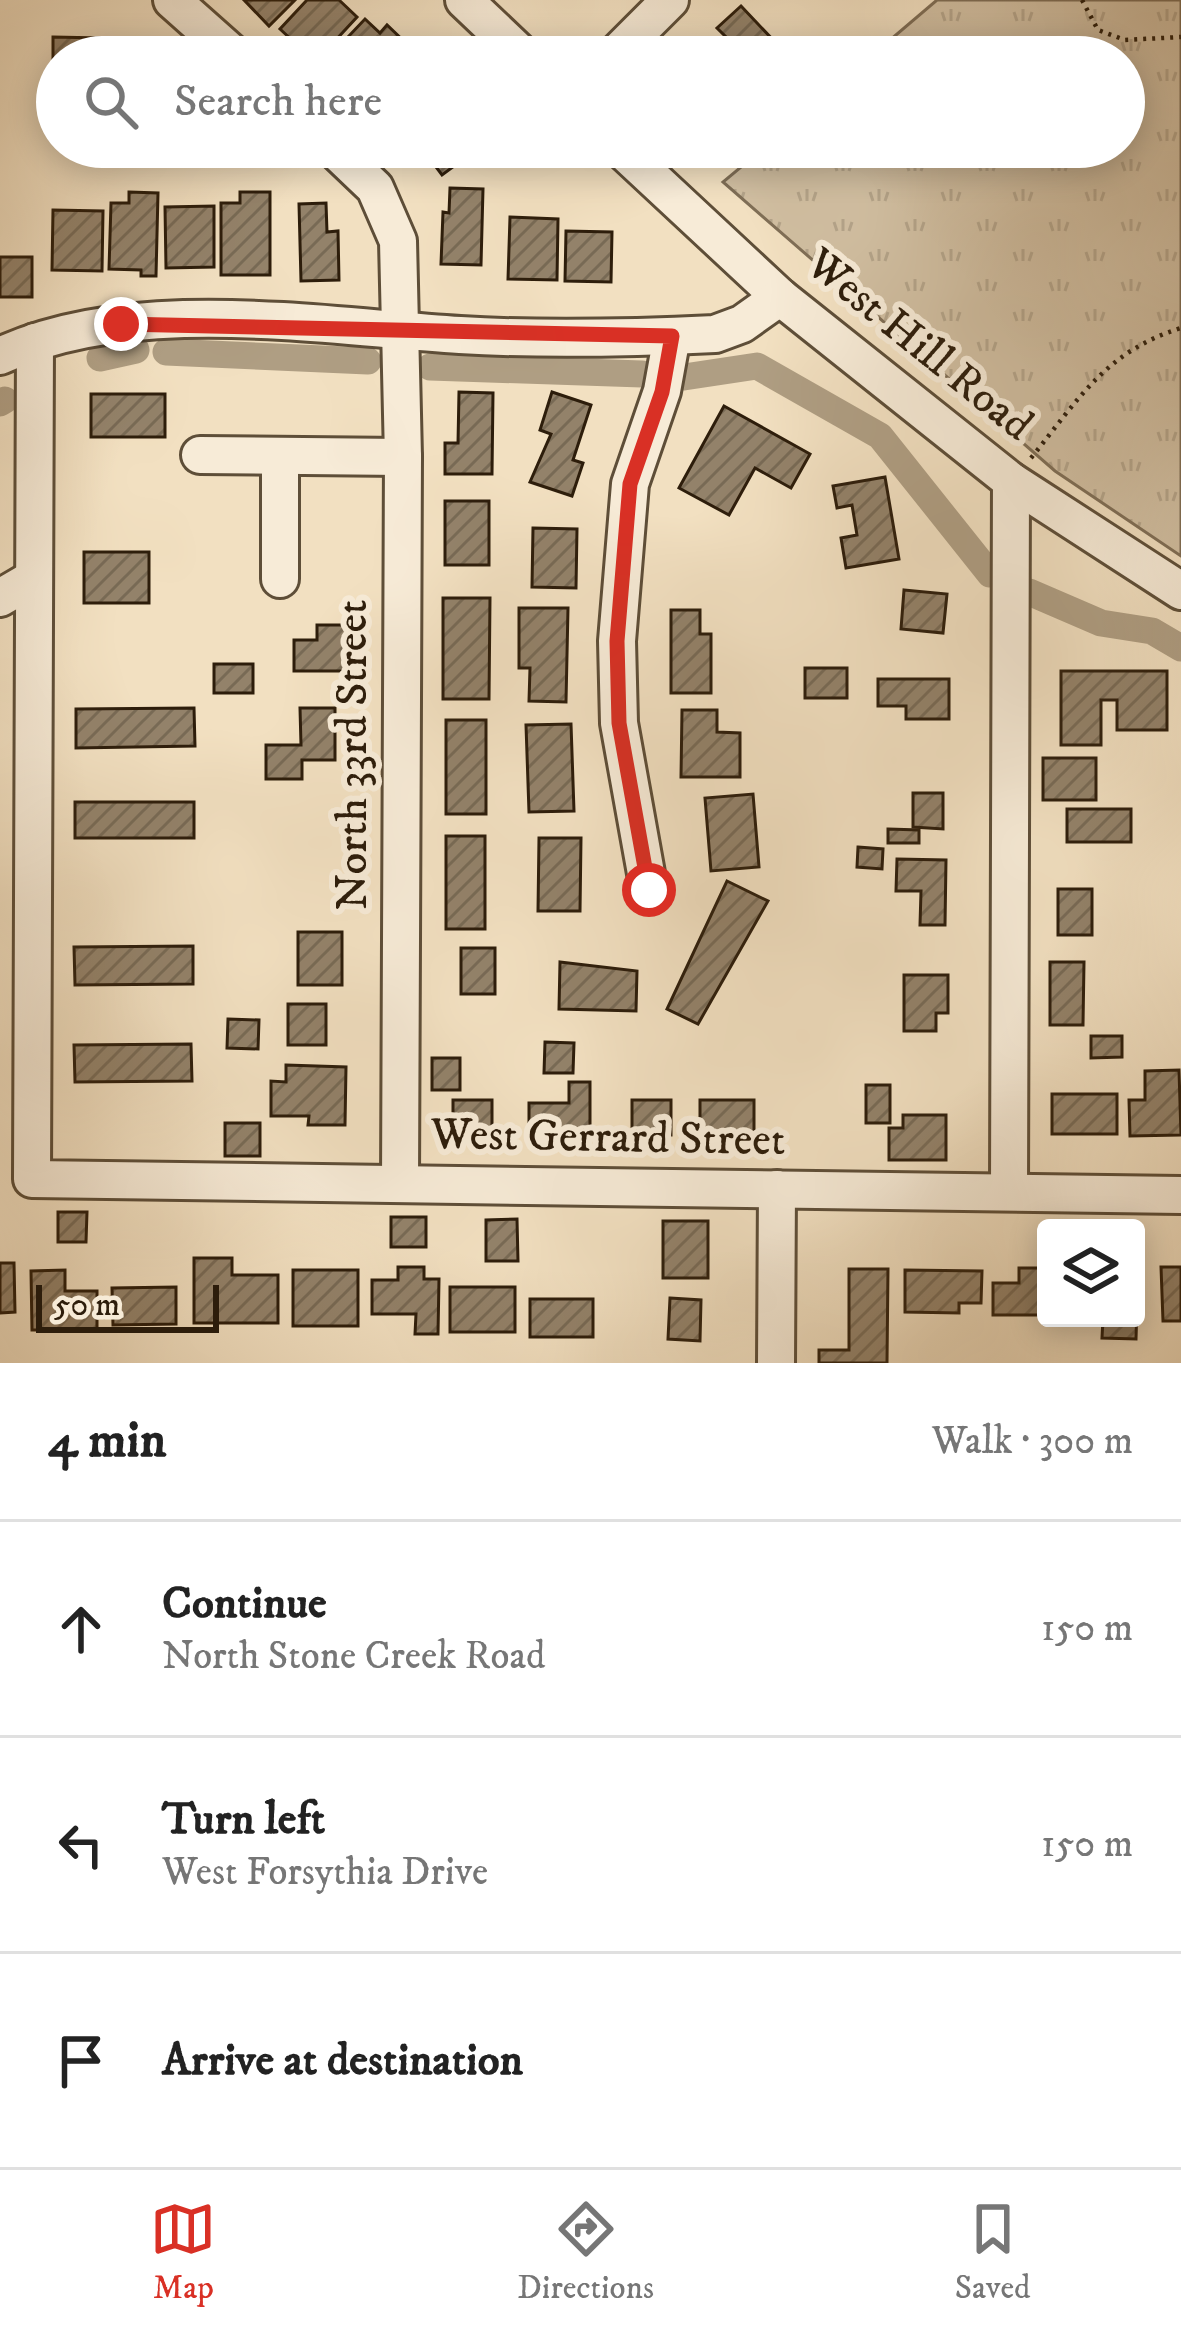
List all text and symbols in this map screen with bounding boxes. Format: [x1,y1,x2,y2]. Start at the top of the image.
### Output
search box [36,36,1145,168]
icon: search [78,69,144,135]
text: Search here [174,74,382,130]
street label: West Hill Road [793,236,1044,454]
route end [94,297,148,351]
street label: North 33rd Street [325,600,381,910]
route start [622,863,676,917]
street label: West Gerrard Street [429,1107,786,1169]
map controls [1037,1219,1145,1327]
button: layers [1037,1219,1145,1327]
scale bar [36,1279,219,1332]
text: 50 m [54,1285,120,1326]
text: 4 min [48,1409,166,1473]
text: Walk · 300 m [932,1417,1133,1466]
text: Continue [162,1576,327,1632]
icon: ahead [48,1596,114,1662]
text: 150 m [1041,1604,1133,1653]
text: North Stone Creek Road [162,1632,546,1681]
text: Turn left [162,1792,325,1848]
icon: left [48,1812,114,1878]
text: 150 m [1041,1820,1133,1869]
text: West Forsythia Drive [162,1848,488,1897]
icon: arrive [48,2028,114,2094]
text: Arrive at destination [162,2033,523,2089]
tab: Map [150,2196,216,2309]
tab: Directions [517,2196,654,2309]
tab: Saved [955,2196,1031,2309]

